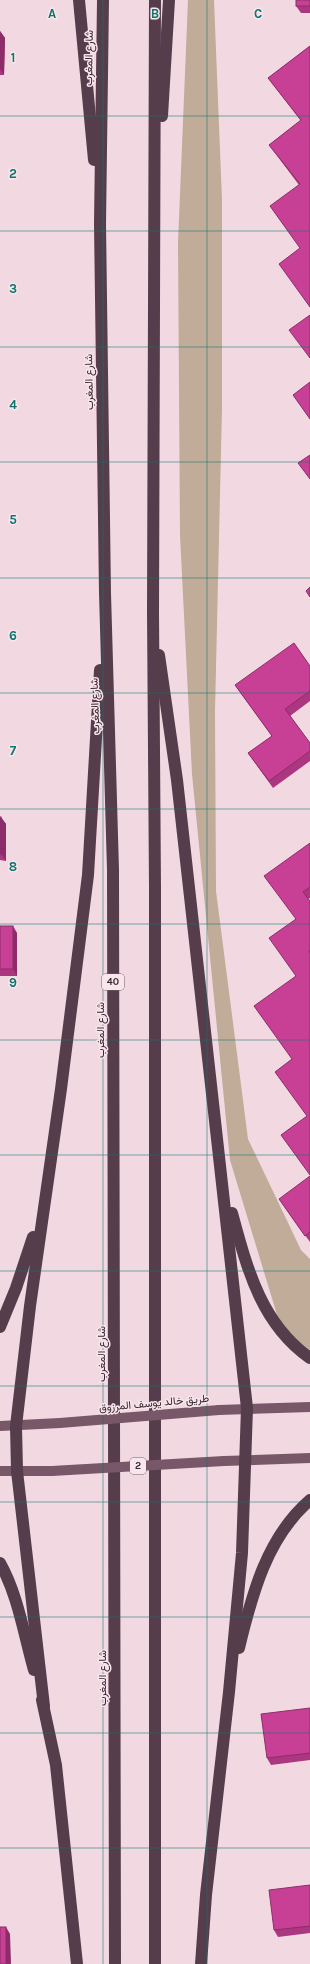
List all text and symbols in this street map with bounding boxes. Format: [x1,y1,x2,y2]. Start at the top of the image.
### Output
text: A [48,6,56,21]
text: B [151,6,159,21]
text: C [254,6,262,21]
street label: شارع المغرب [82,30,97,86]
text: 1 [11,50,15,65]
text: 2 [9,166,17,181]
text: 3 [9,281,17,296]
street label: شارع المغرب [82,354,97,410]
text: 4 [9,397,17,412]
text: 5 [9,512,17,527]
text: 6 [9,628,17,643]
street label: شارع المغرب [88,677,103,734]
text: 7 [10,743,17,758]
text: 8 [9,859,17,874]
road number: 40 [102,974,124,990]
text: 9 [9,975,17,990]
street label: شارع المغرب [94,1002,108,1058]
street label: شارع المغرب [95,1326,109,1382]
street label: طريق خالد يوسف المرزوق [98,1392,210,1414]
road number: 2 [130,1458,146,1474]
street label: شارع المغرب [96,1650,110,1706]

